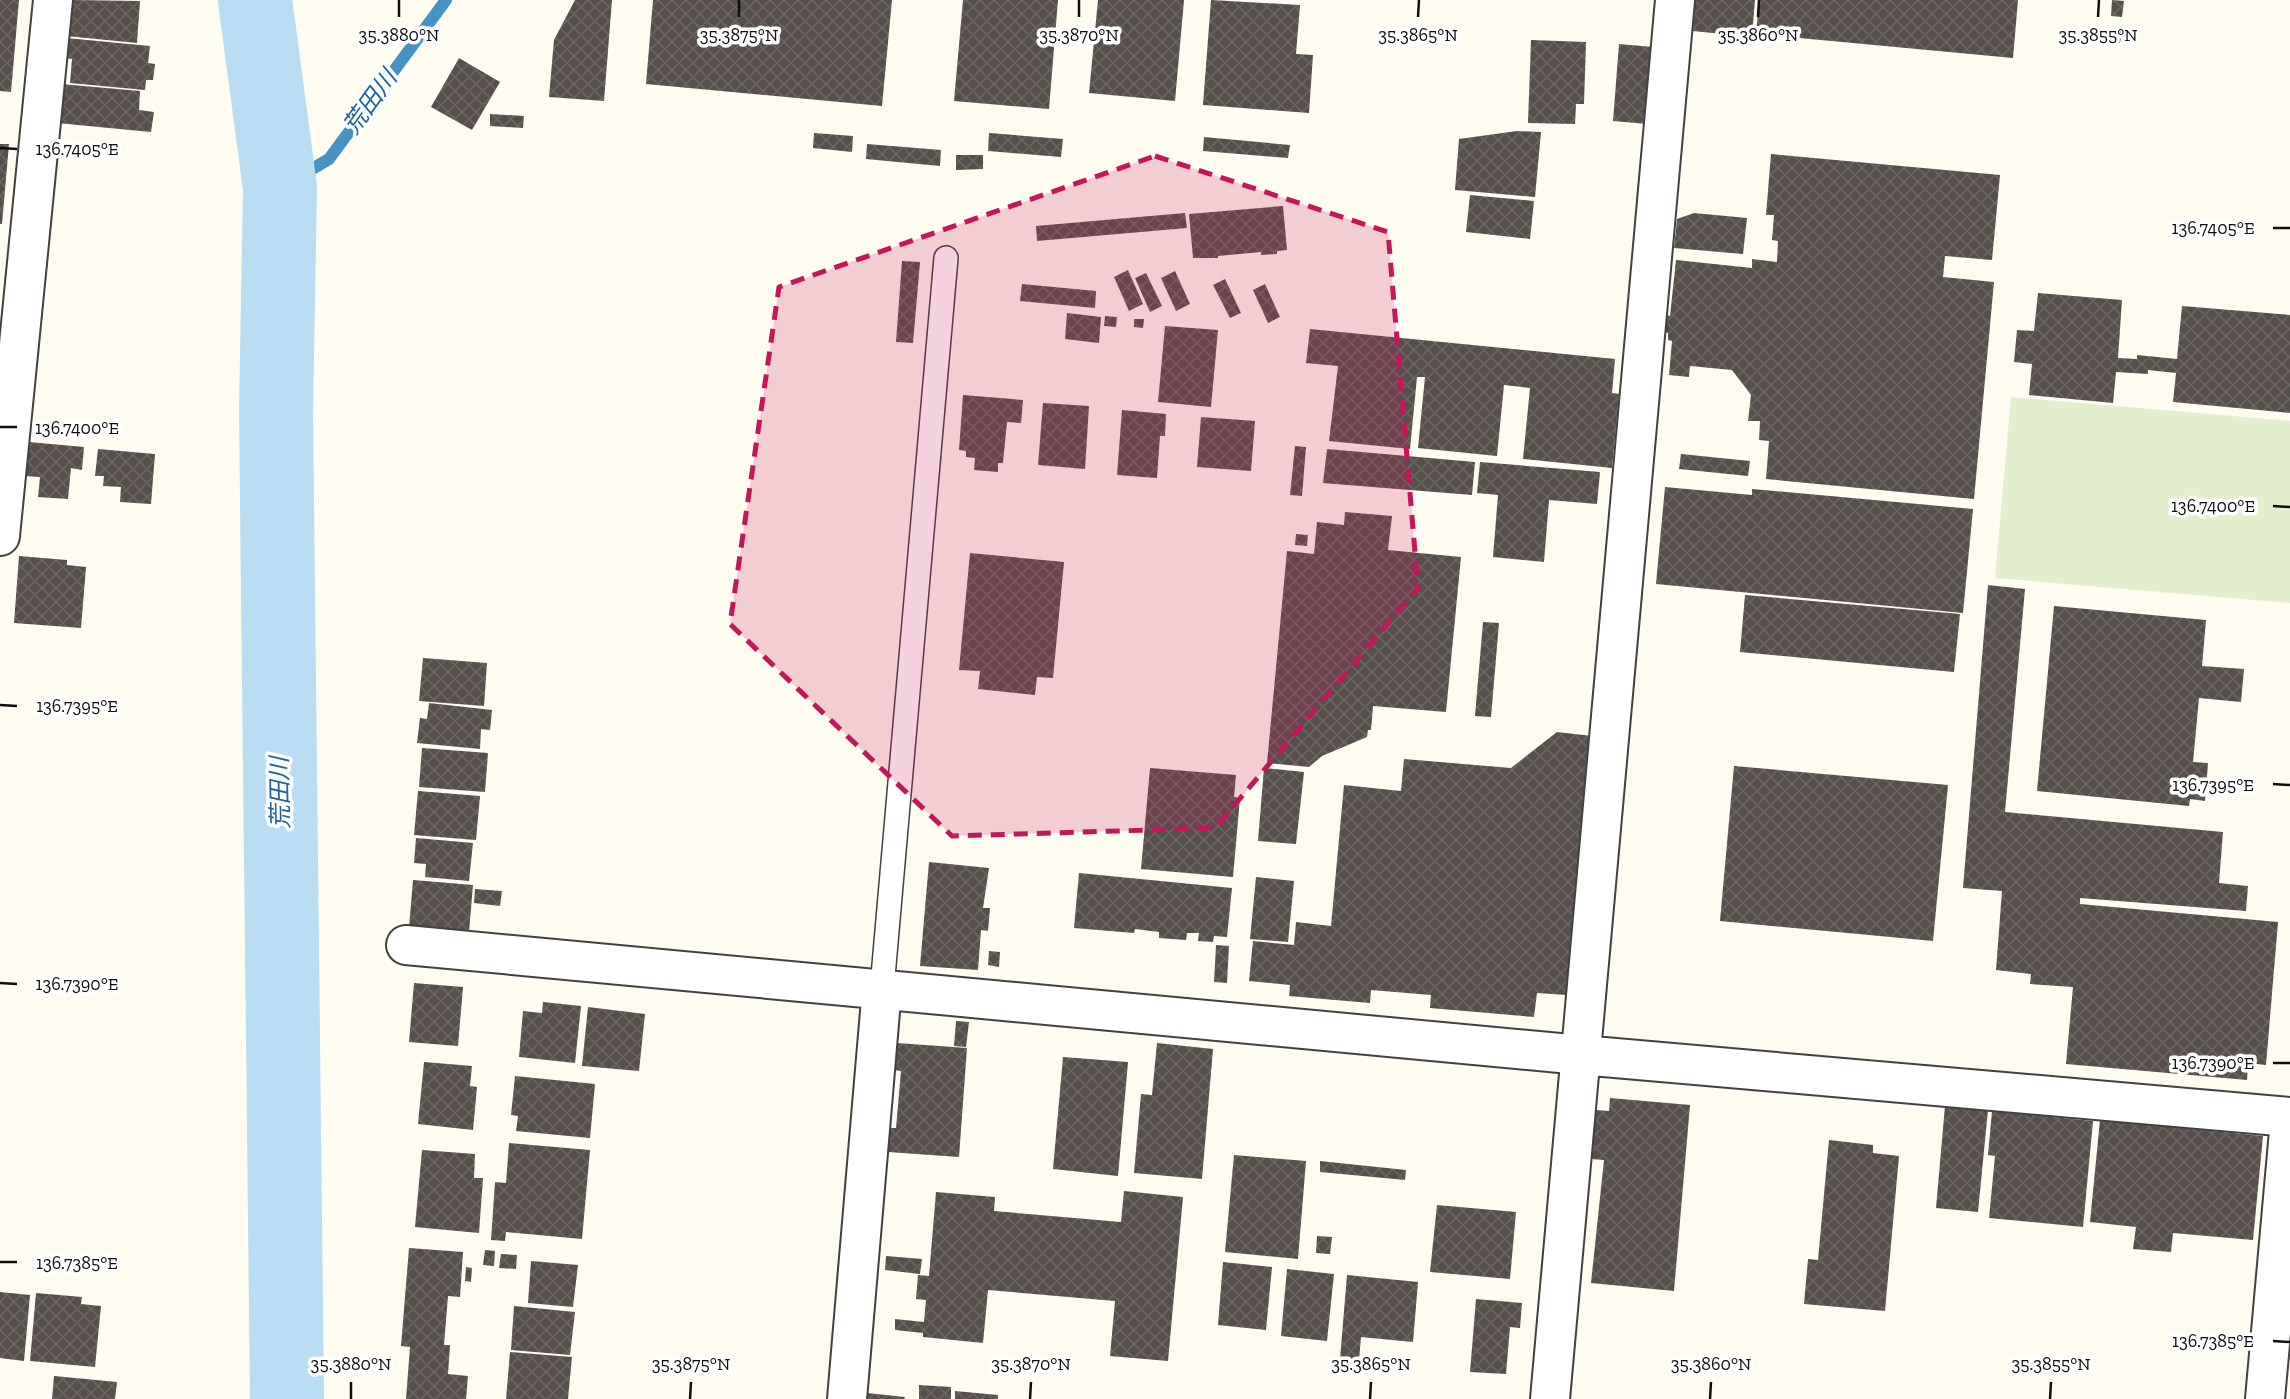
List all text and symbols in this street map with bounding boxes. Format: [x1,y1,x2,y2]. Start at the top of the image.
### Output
text: 35.3880°N [359,24,439,46]
text: 35.3875°N [700,24,778,46]
text: 35.3870°N [1039,24,1119,46]
text: 35.3865°N [1378,24,1458,46]
text: 35.3860°N [1718,24,1798,46]
text: 35.3855°N [2058,24,2138,46]
water label: 荒田川 [337,62,404,139]
text: 136.7405°E [36,138,119,160]
text: 136.7405°E [2172,217,2255,239]
text: 136.7400°E [35,417,119,439]
text: 136.7400°E [2171,495,2255,517]
text: 136.7395°E [36,695,118,717]
water label: 荒田川 [264,754,295,829]
text: 136.7395°E [2172,774,2254,796]
text: 136.7390°E [36,973,118,995]
text: 136.7390°E [2172,1052,2254,1074]
text: 136.7385°E [36,1252,118,1274]
text: 136.7385°E [2172,1330,2254,1352]
text: 35.3880°N [311,1353,391,1375]
text: 35.3875°N [652,1353,730,1375]
text: 35.3870°N [991,1353,1071,1375]
text: 35.3865°N [1331,1353,1411,1375]
text: 35.3860°N [1671,1353,1751,1375]
text: 35.3855°N [2011,1353,2091,1375]

